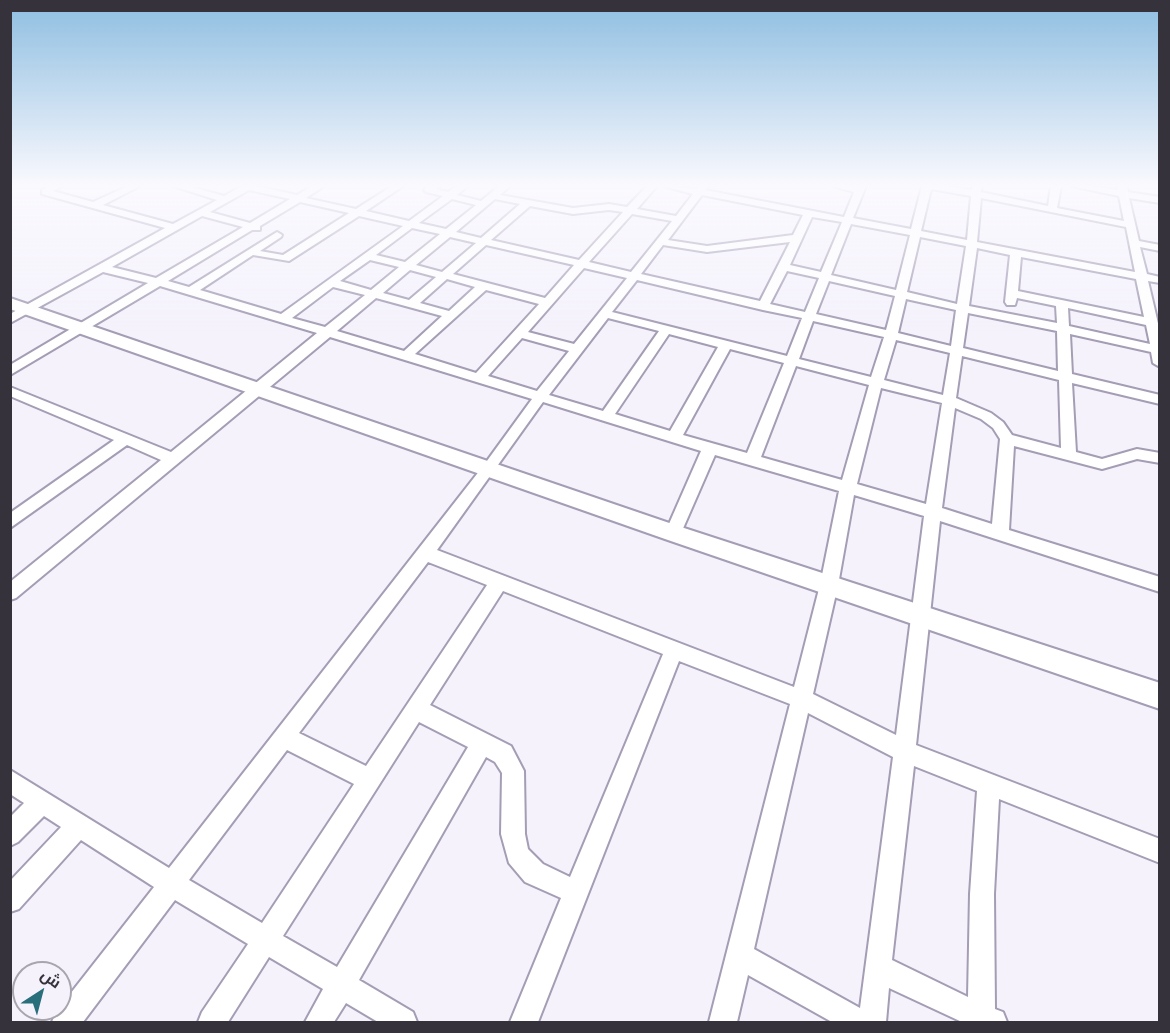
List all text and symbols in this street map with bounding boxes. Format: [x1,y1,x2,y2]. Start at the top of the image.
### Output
north arrow [12,961,72,1021]
text: ش [37,963,66,993]

